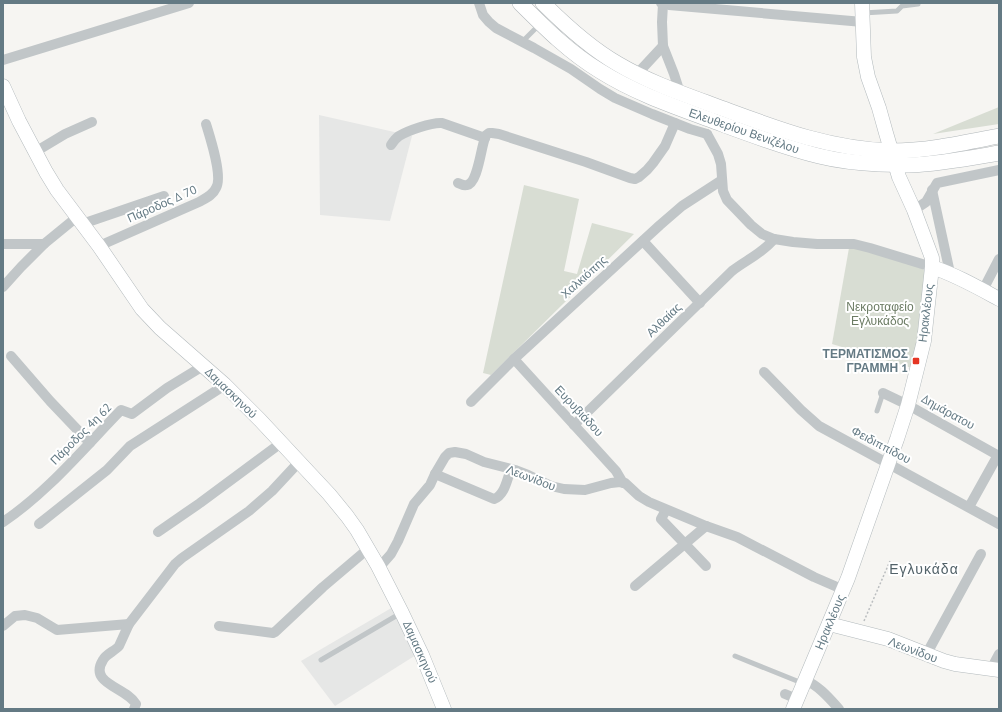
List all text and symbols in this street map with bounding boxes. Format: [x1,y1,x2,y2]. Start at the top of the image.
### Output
street label: Ελευθερίου Βενιζέλου [687,105,801,156]
street label: Πάροδος Δ 70 [125,181,199,226]
street label: Χαλκιόπης [558,252,610,301]
street label: Ηρακλέους [914,283,937,343]
street label: Αλθαίας [643,299,684,340]
park label: Νεκροταφείο Εγλυκάδος [846,299,914,328]
place label: ΤΕΡΜΑΤΙΣΜΟΣ ΓΡΑΜΜΗ 1 [823,346,908,375]
marker: ΤΕΡΜΑΤΙΣΜΟΣ ΓΡΑΜΜΗ 1 [911,356,921,366]
street label: Δαμασκηνού [202,364,261,421]
street label: Ευρυβιάδου [552,382,607,439]
street label: Δημάρατου [919,391,978,432]
street label: Πάροδος 4η 62 [47,400,115,468]
street label: Φειδιππίδου [849,423,914,467]
street label: Λεωνίδου [505,461,558,494]
district label: Εγλυκάδα [889,560,959,578]
street label: Ηρακλέους [811,592,848,652]
street label: Δαμασκηνού [400,618,441,685]
street label: Λεωνίδου [887,633,940,666]

